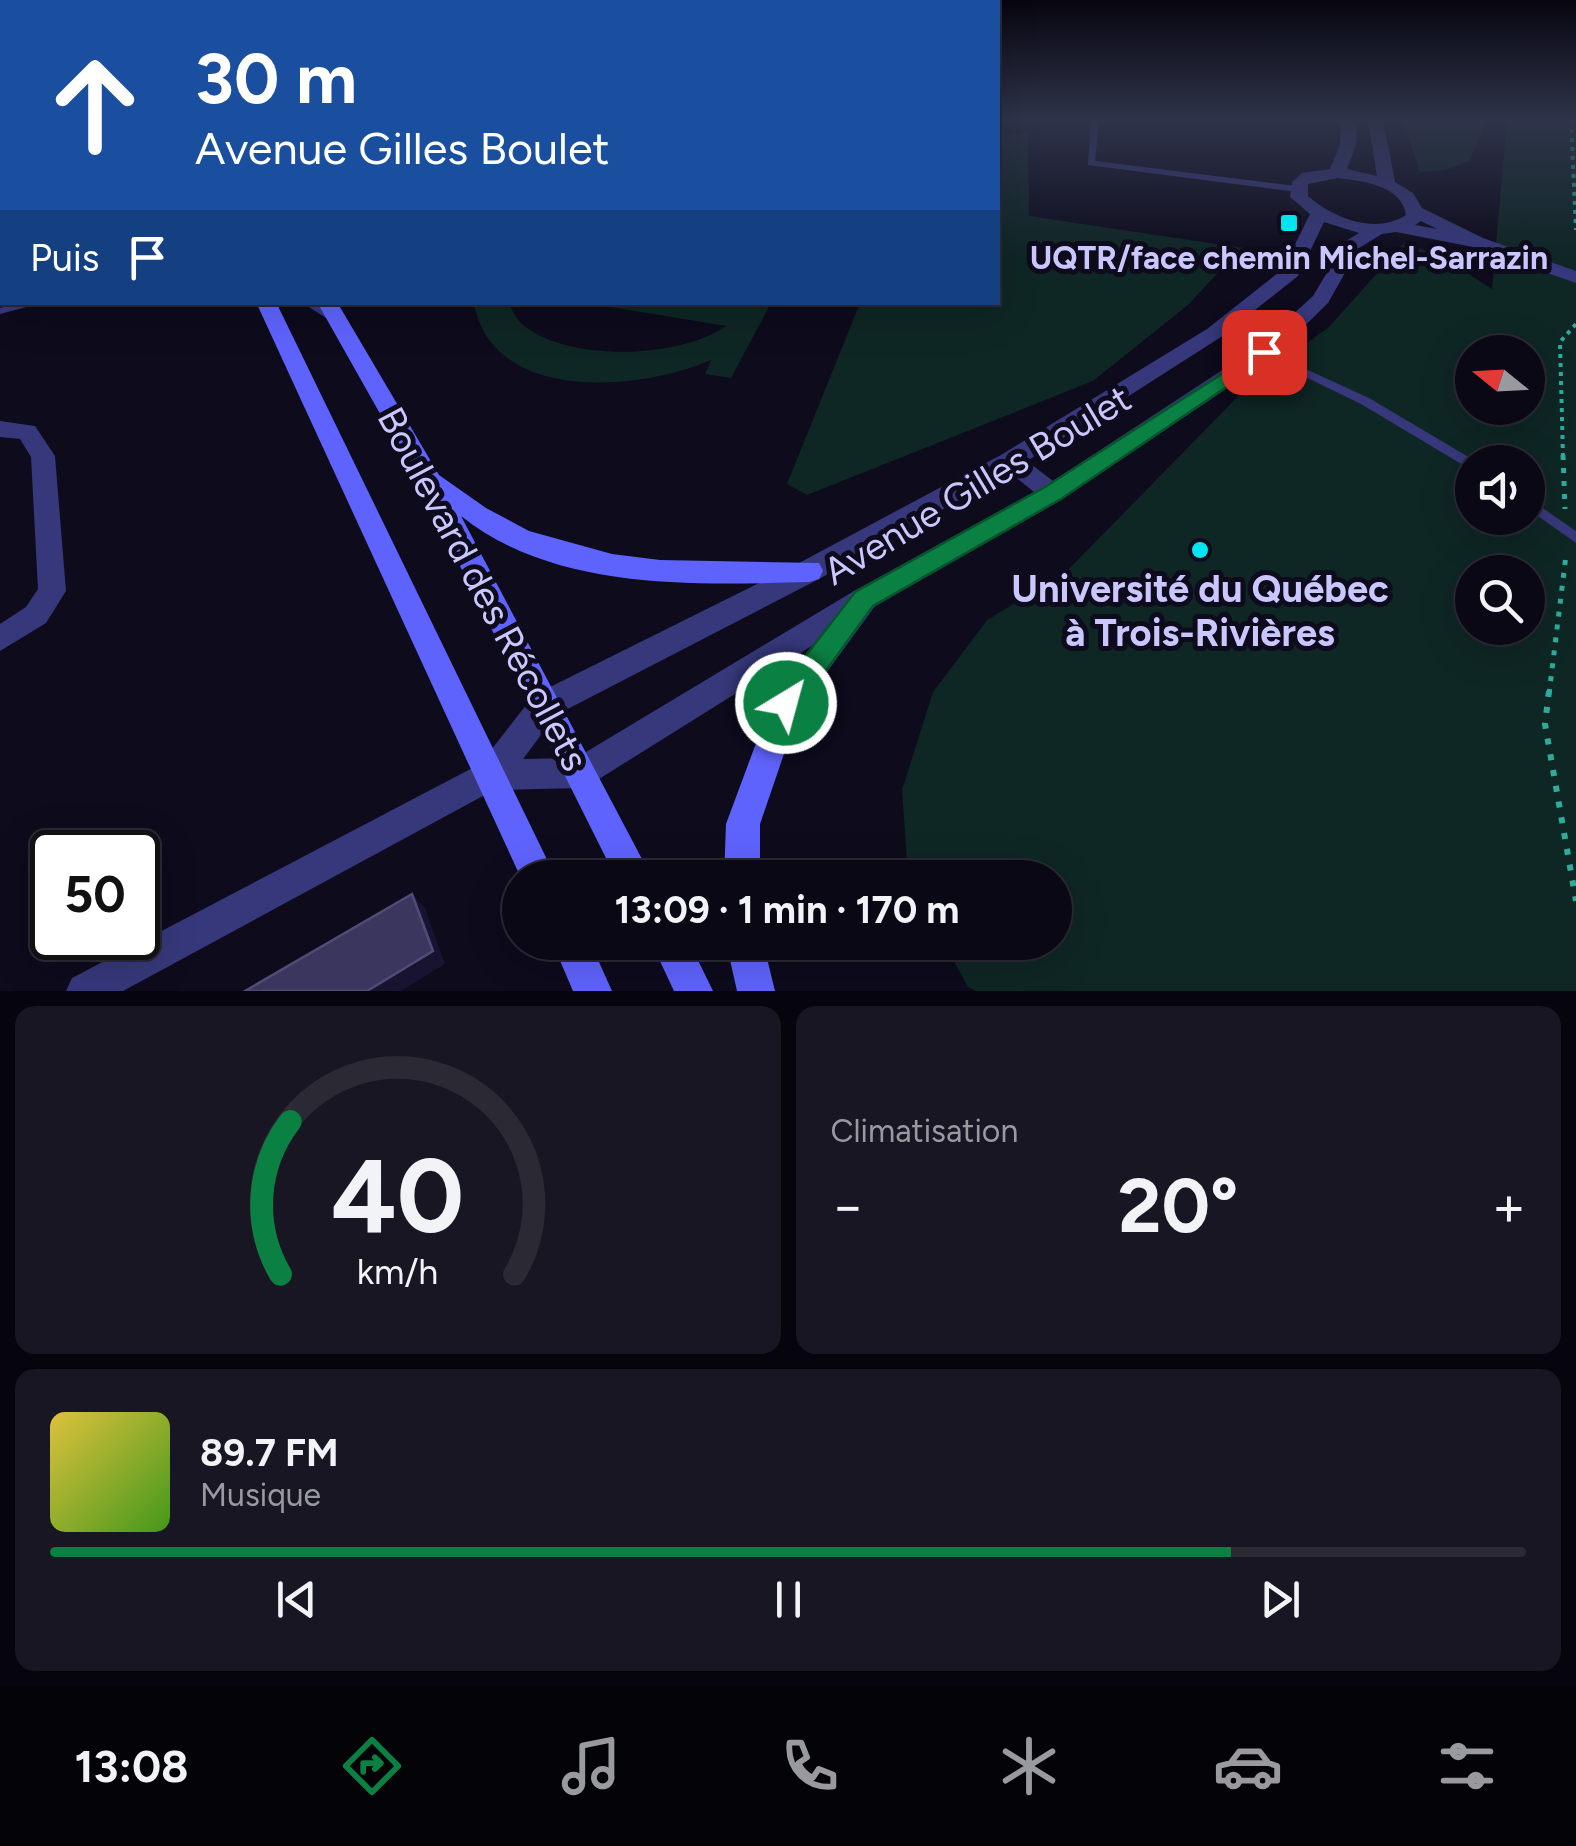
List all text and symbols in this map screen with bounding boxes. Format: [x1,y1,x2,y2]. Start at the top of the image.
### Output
text: 30 m [195,36,357,121]
icon: ahead [30,40,160,170]
text: Avenue Gilles Boulet [195,121,610,175]
marker: UQTR/face chemin Michel-Sarrazin [1278,212,1300,234]
icon: arrive [120,230,175,285]
text: Puis [30,235,100,281]
place label: UQTR/face chemin Michel-Sarrazin [1030,239,1548,277]
pin [1222,310,1307,395]
icon: arrive [1237,325,1292,380]
north arrow [1455,335,1545,425]
map controls [1455,335,1545,645]
street label: Avenue Gilles Boulet [815,375,1139,595]
street label: Boulevard des Récollets [368,399,598,779]
button: sound [1455,445,1545,535]
marker: Université du Québec à Trois-Rivières [1189,539,1211,561]
button: search [1455,555,1545,645]
place label: Université du Québec à Trois-Rivières [1011,566,1389,656]
position arrow [734,651,838,755]
speed limit sign: 50 [30,830,160,960]
text: 13:09 · 1 min · 170 m [615,887,959,933]
text: Climatisation [831,1112,1018,1150]
text: 40 [331,1133,464,1258]
text: 20° [1118,1161,1238,1251]
text: − [831,1173,865,1239]
text: + [1492,1173,1526,1239]
text: km/h [357,1250,439,1293]
text: 89.7 FM [200,1430,339,1476]
text: Musique [200,1476,321,1514]
icon: previous [269,1572,324,1627]
icon: pause [761,1572,816,1627]
icon: next [1253,1572,1308,1627]
icon: directions [337,1731,407,1801]
icon: music [556,1731,626,1801]
icon: phone [775,1731,845,1801]
icon: climate [994,1731,1064,1801]
icon: car [1213,1731,1283,1801]
icon: filters [1432,1731,1502,1801]
text: 13:08 [74,1739,189,1793]

